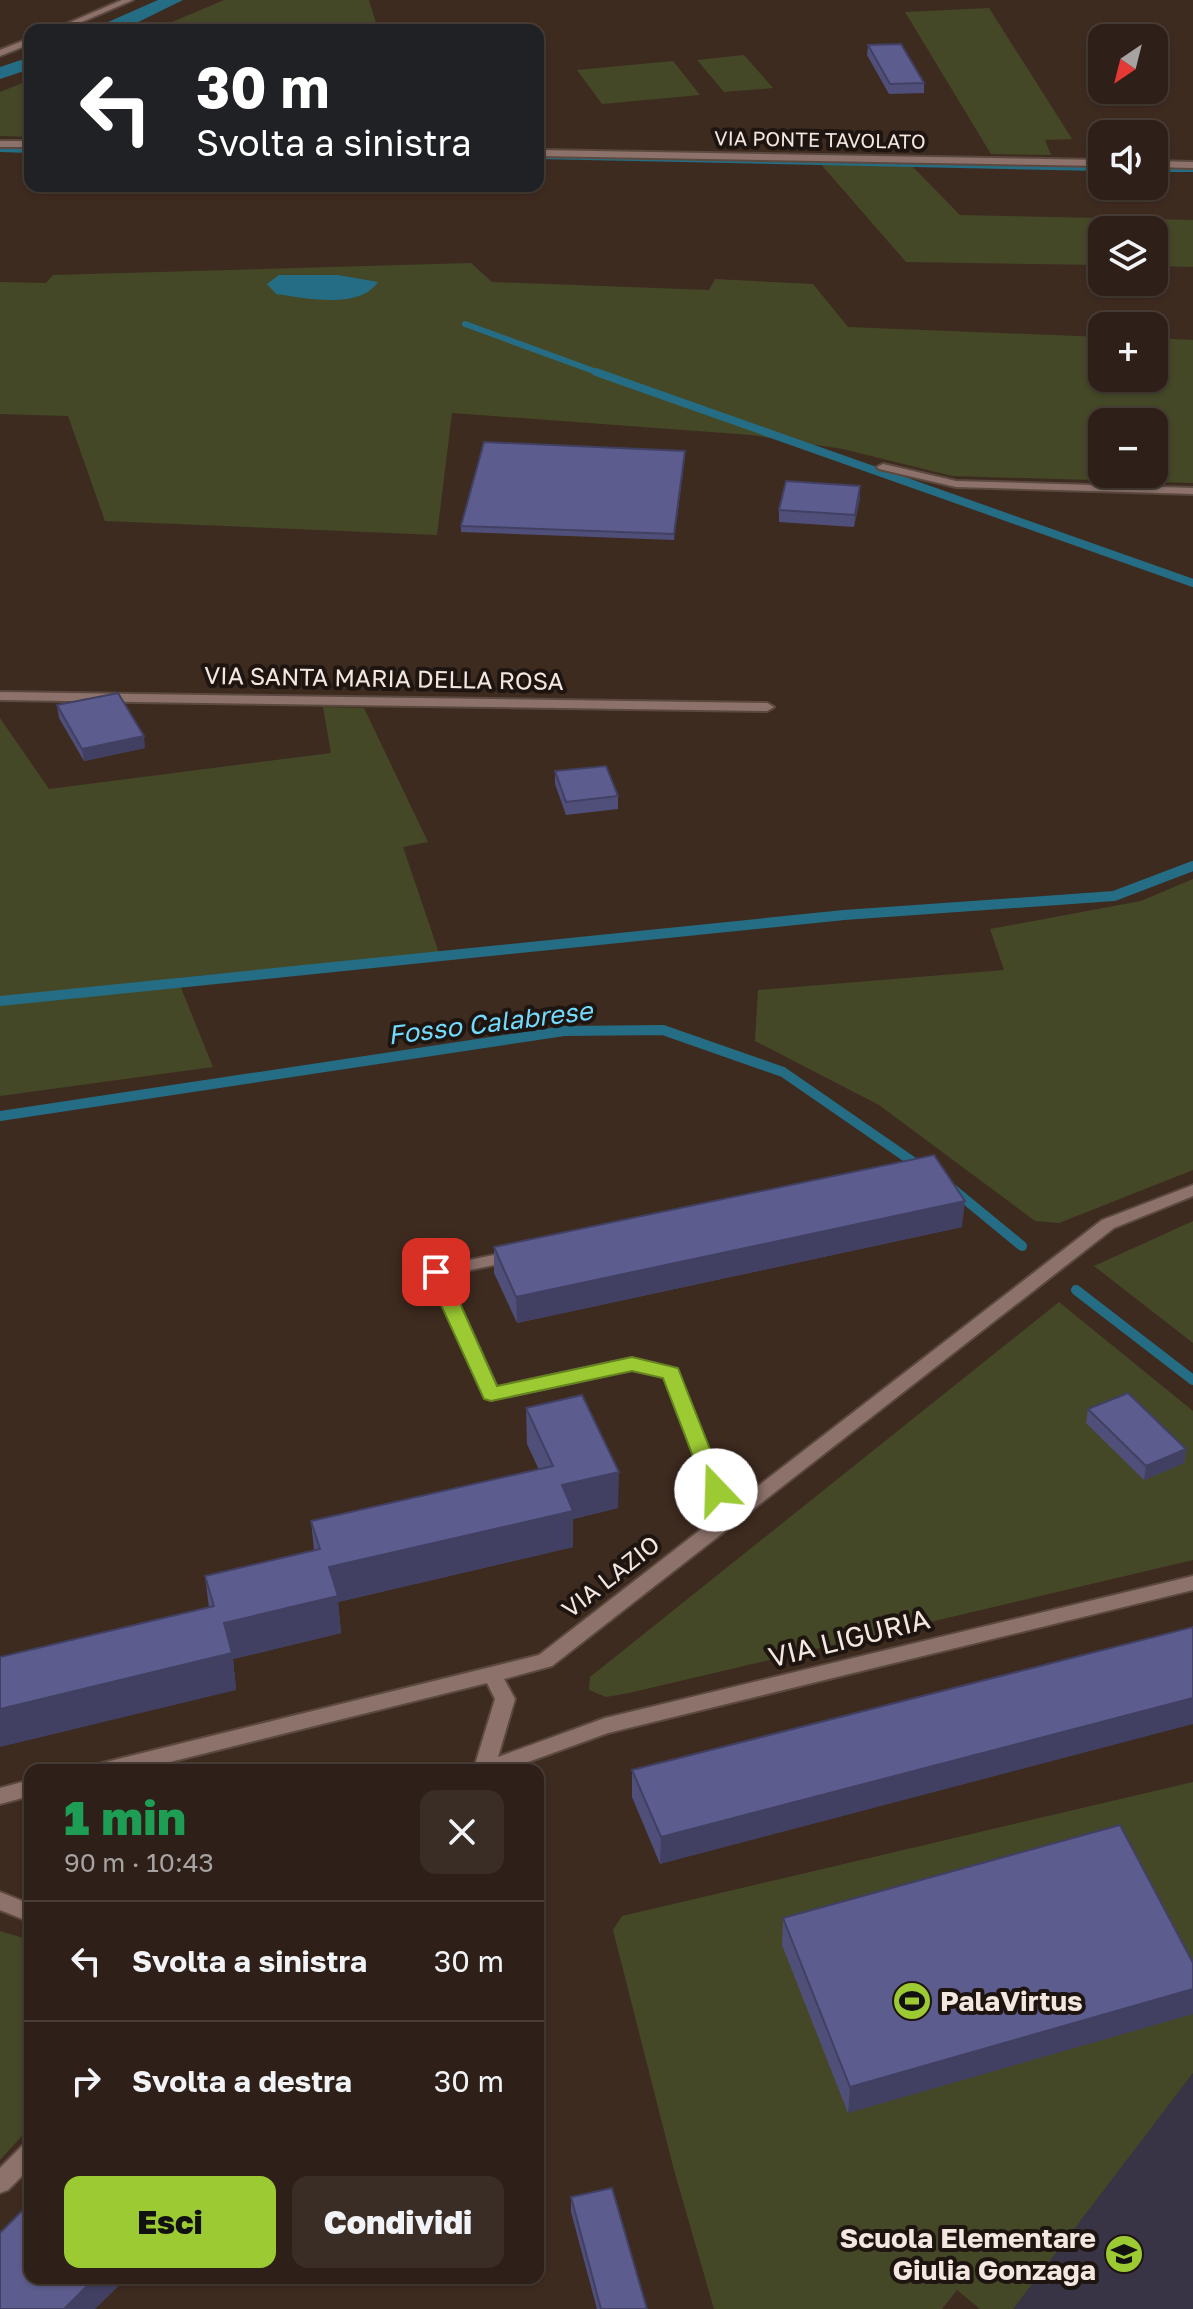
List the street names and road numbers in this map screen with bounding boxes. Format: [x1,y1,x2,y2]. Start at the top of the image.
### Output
street label: VIA PONTE TAVOLATO [714,125,926,153]
street label: VIA SANTA MARIA DELLA ROSA [204,660,564,695]
street label: VIA LAZIO [555,1529,665,1623]
street label: VIA LIGURIA [765,1602,933,1673]

